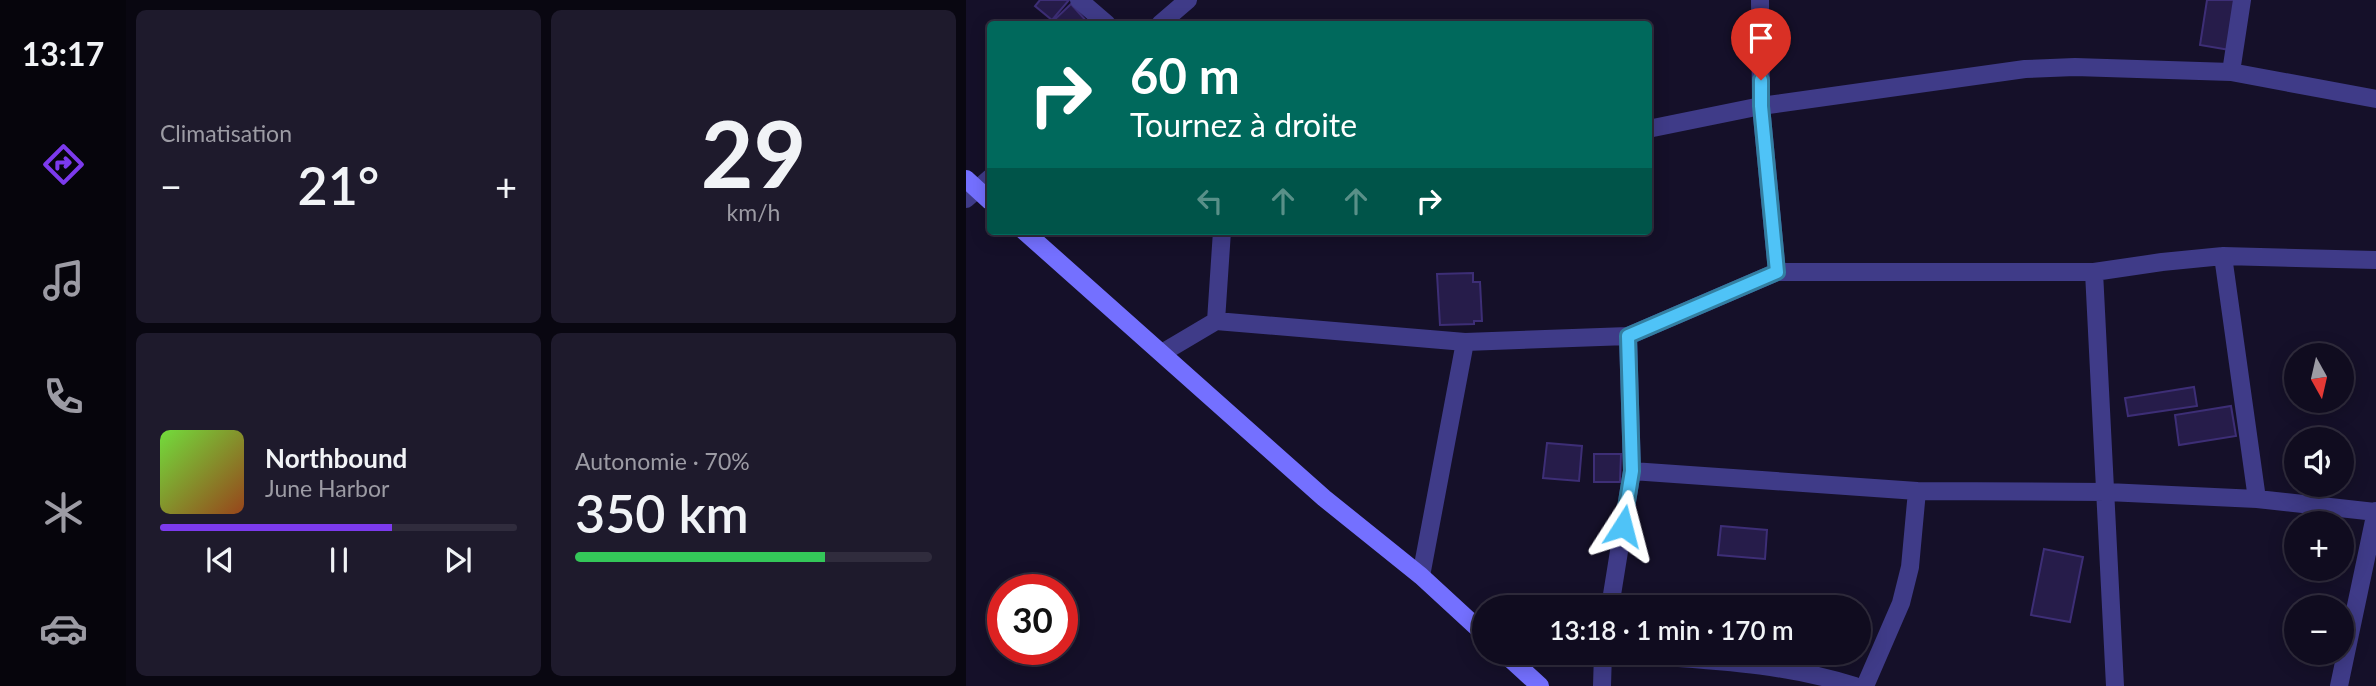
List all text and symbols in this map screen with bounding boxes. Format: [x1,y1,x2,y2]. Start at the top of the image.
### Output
pin [1731,8,1791,80]
icon: arrive [1742,19,1780,57]
text: 13:17 [22,34,104,73]
text: 60 m [1130,46,1240,104]
icon: right [1015,49,1106,140]
text: 29 [701,98,806,207]
text: Tournez à droite [1130,105,1357,144]
text: Climatisation [160,119,292,147]
icon: directions [39,140,88,189]
text: 21° [298,154,379,216]
text: − [160,163,182,209]
text: + [495,163,517,209]
icon: left [1191,182,1229,220]
icon: ahead [1264,182,1302,220]
icon: ahead [1337,182,1375,220]
icon: right [1410,182,1448,220]
text: km/h [727,198,780,226]
icon: music [39,256,88,305]
north arrow [2284,343,2354,413]
map controls [2284,343,2354,665]
icon: phone [39,372,88,421]
button: sound [2284,427,2354,497]
text: Northbound [265,442,407,474]
text: Autonomie · 70% [575,447,750,475]
text: June Harbor [265,474,389,502]
text: 350 km [575,482,749,544]
icon: climate [39,488,88,537]
position arrow [1586,489,1660,563]
button: + [2284,511,2354,581]
icon: previous [201,541,239,579]
icon: pause [320,541,358,579]
icon: next [439,541,477,579]
speed limit sign: 30 [987,574,1078,665]
button: − [2284,595,2354,665]
icon: car [39,604,88,653]
text: 13:18 · 1 min · 170 m [1549,614,1794,646]

